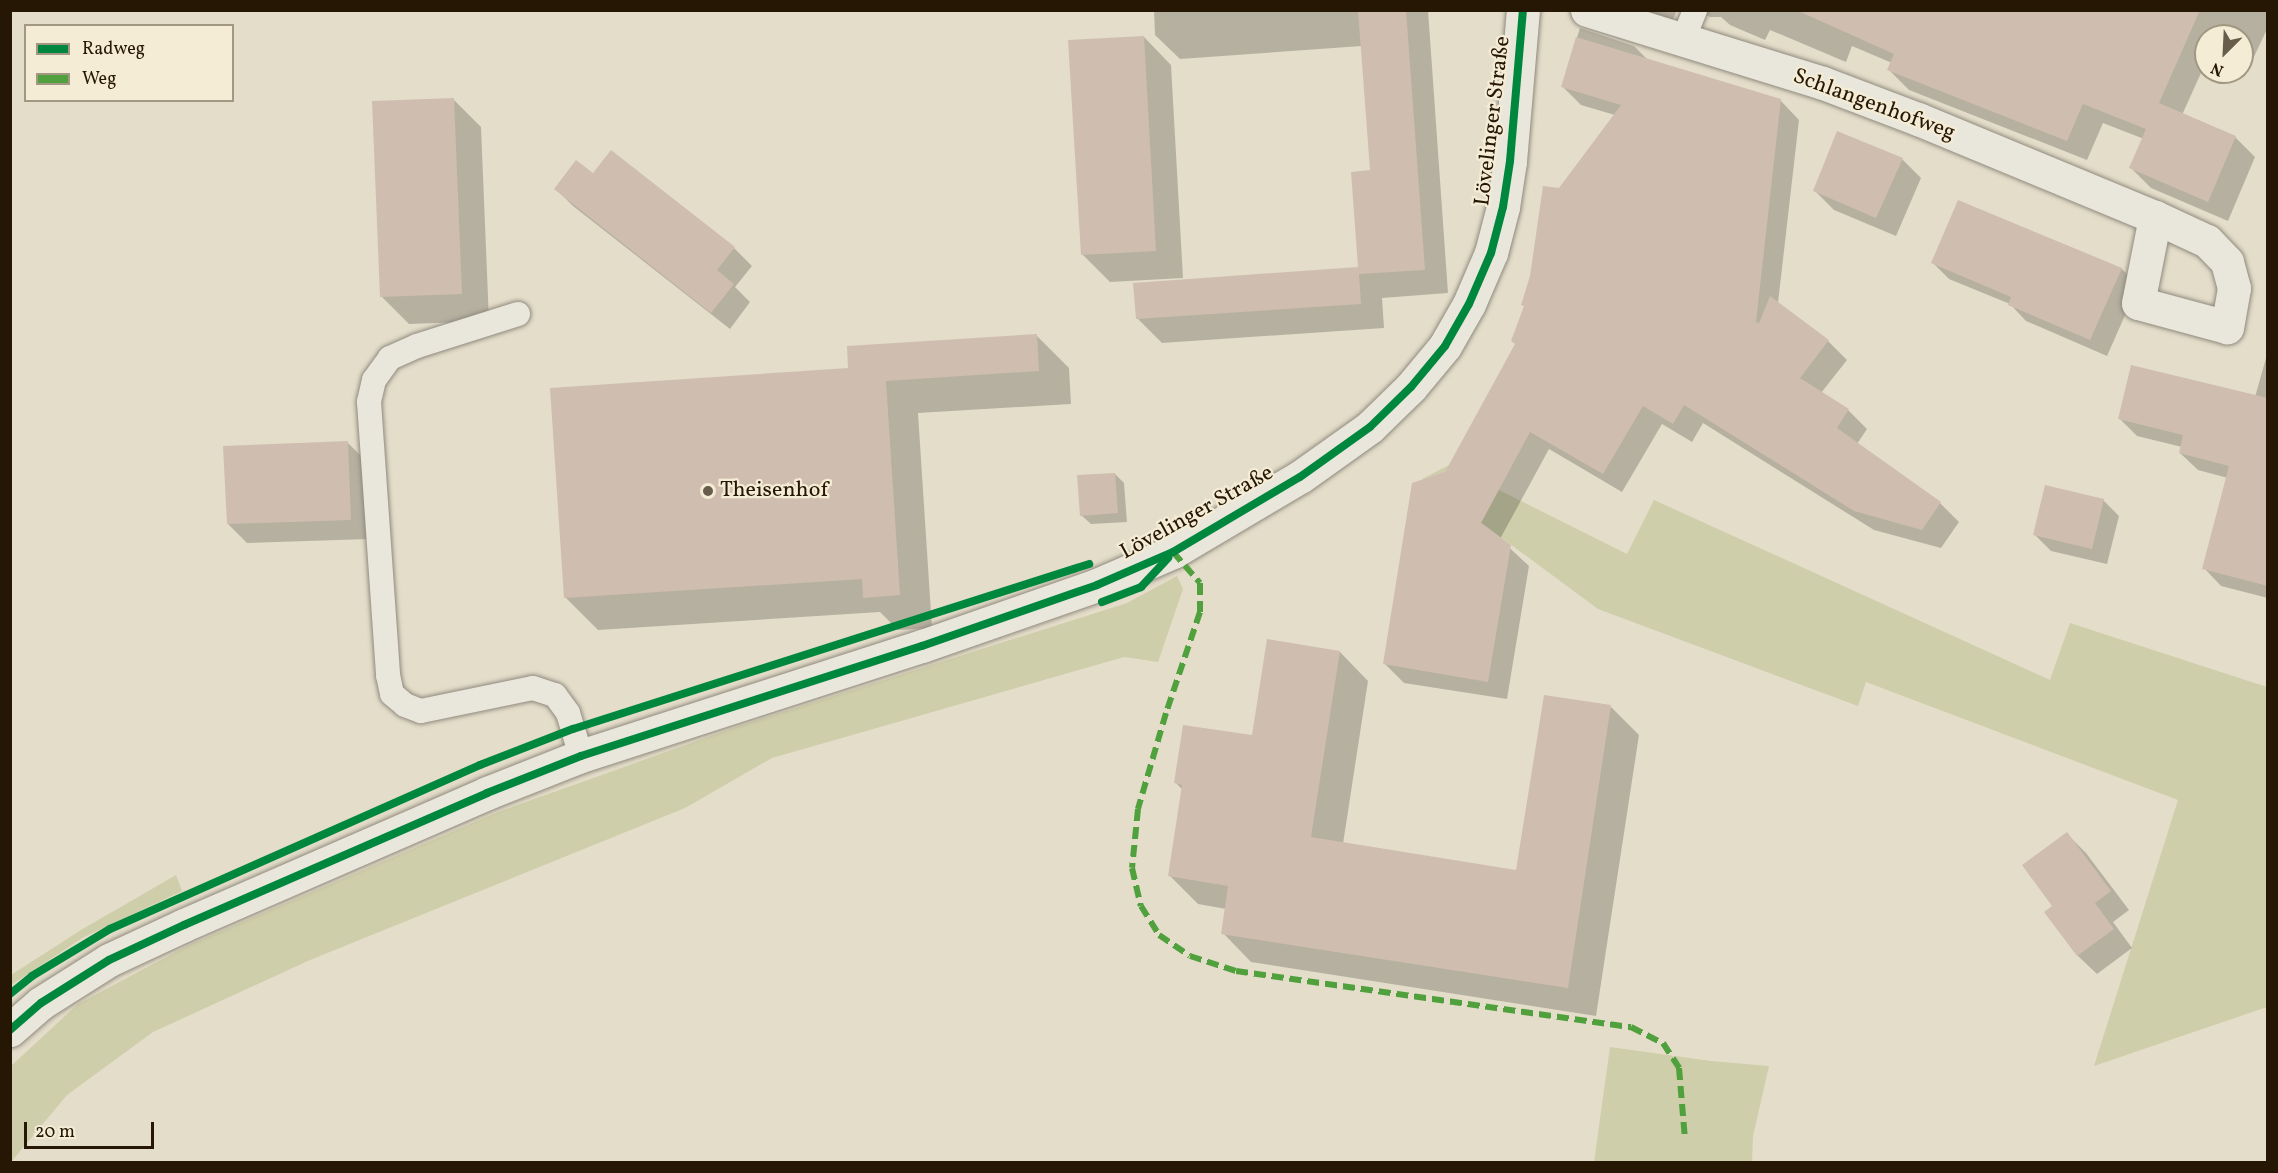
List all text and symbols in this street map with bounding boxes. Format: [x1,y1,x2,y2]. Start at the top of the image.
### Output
legend [24,24,234,102]
north arrow [2194,24,2254,84]
street label: Lövelinger Straße [1469,35,1517,207]
text: Radweg [82,37,145,62]
text: N [2208,56,2227,81]
street label: Schlangenhofweg [1789,63,1959,147]
text: Weg [82,67,116,92]
street label: Lövelinger Straße [1116,460,1278,566]
place label: Theisenhof [720,478,828,504]
marker: Theisenhof [701,484,715,498]
scale bar [27,1110,158,1148]
text: 20 m [35,1120,75,1145]

